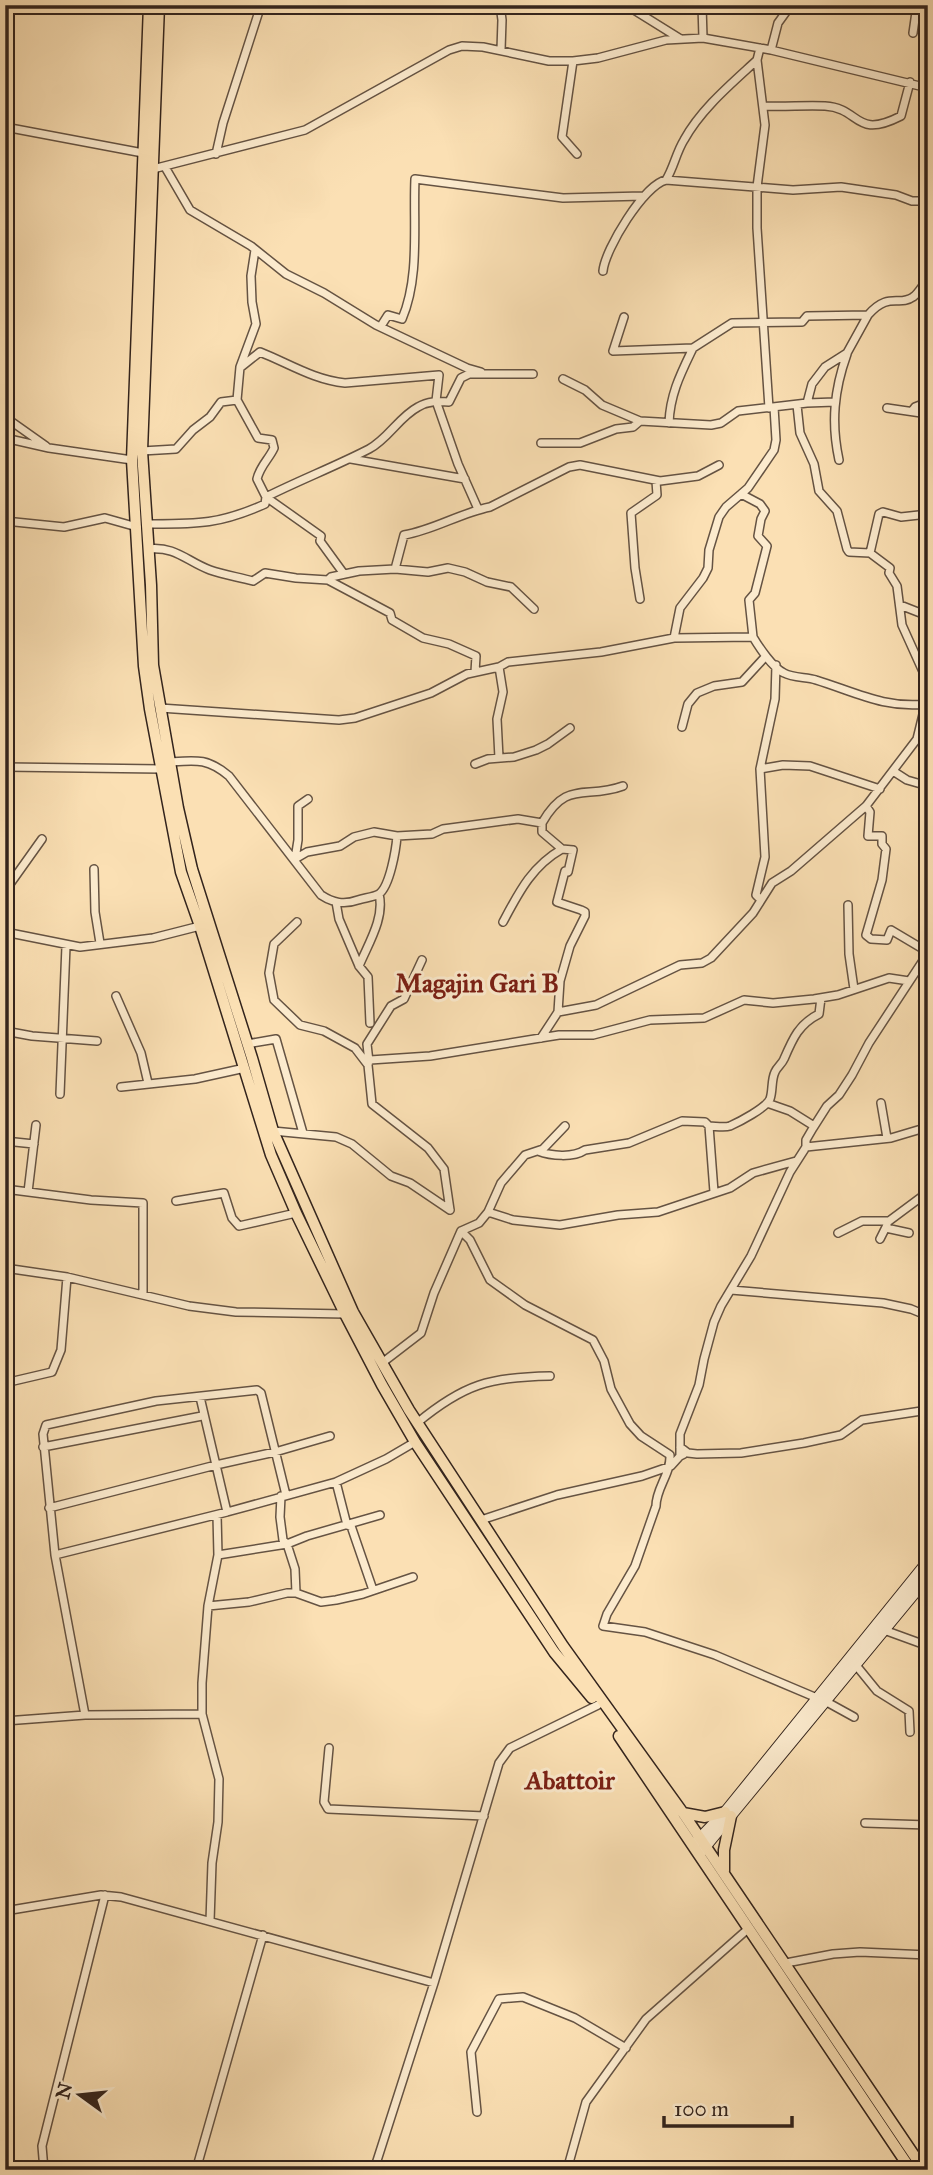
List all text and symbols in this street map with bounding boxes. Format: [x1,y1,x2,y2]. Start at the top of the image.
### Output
district label: Magajin Gari B [395,967,559,1000]
district label: Abattoir [523,1764,616,1796]
north arrow [46,2060,116,2130]
text: N [51,2080,77,2101]
scale bar [664,2084,791,2128]
text: 100 m [674,2096,729,2122]

